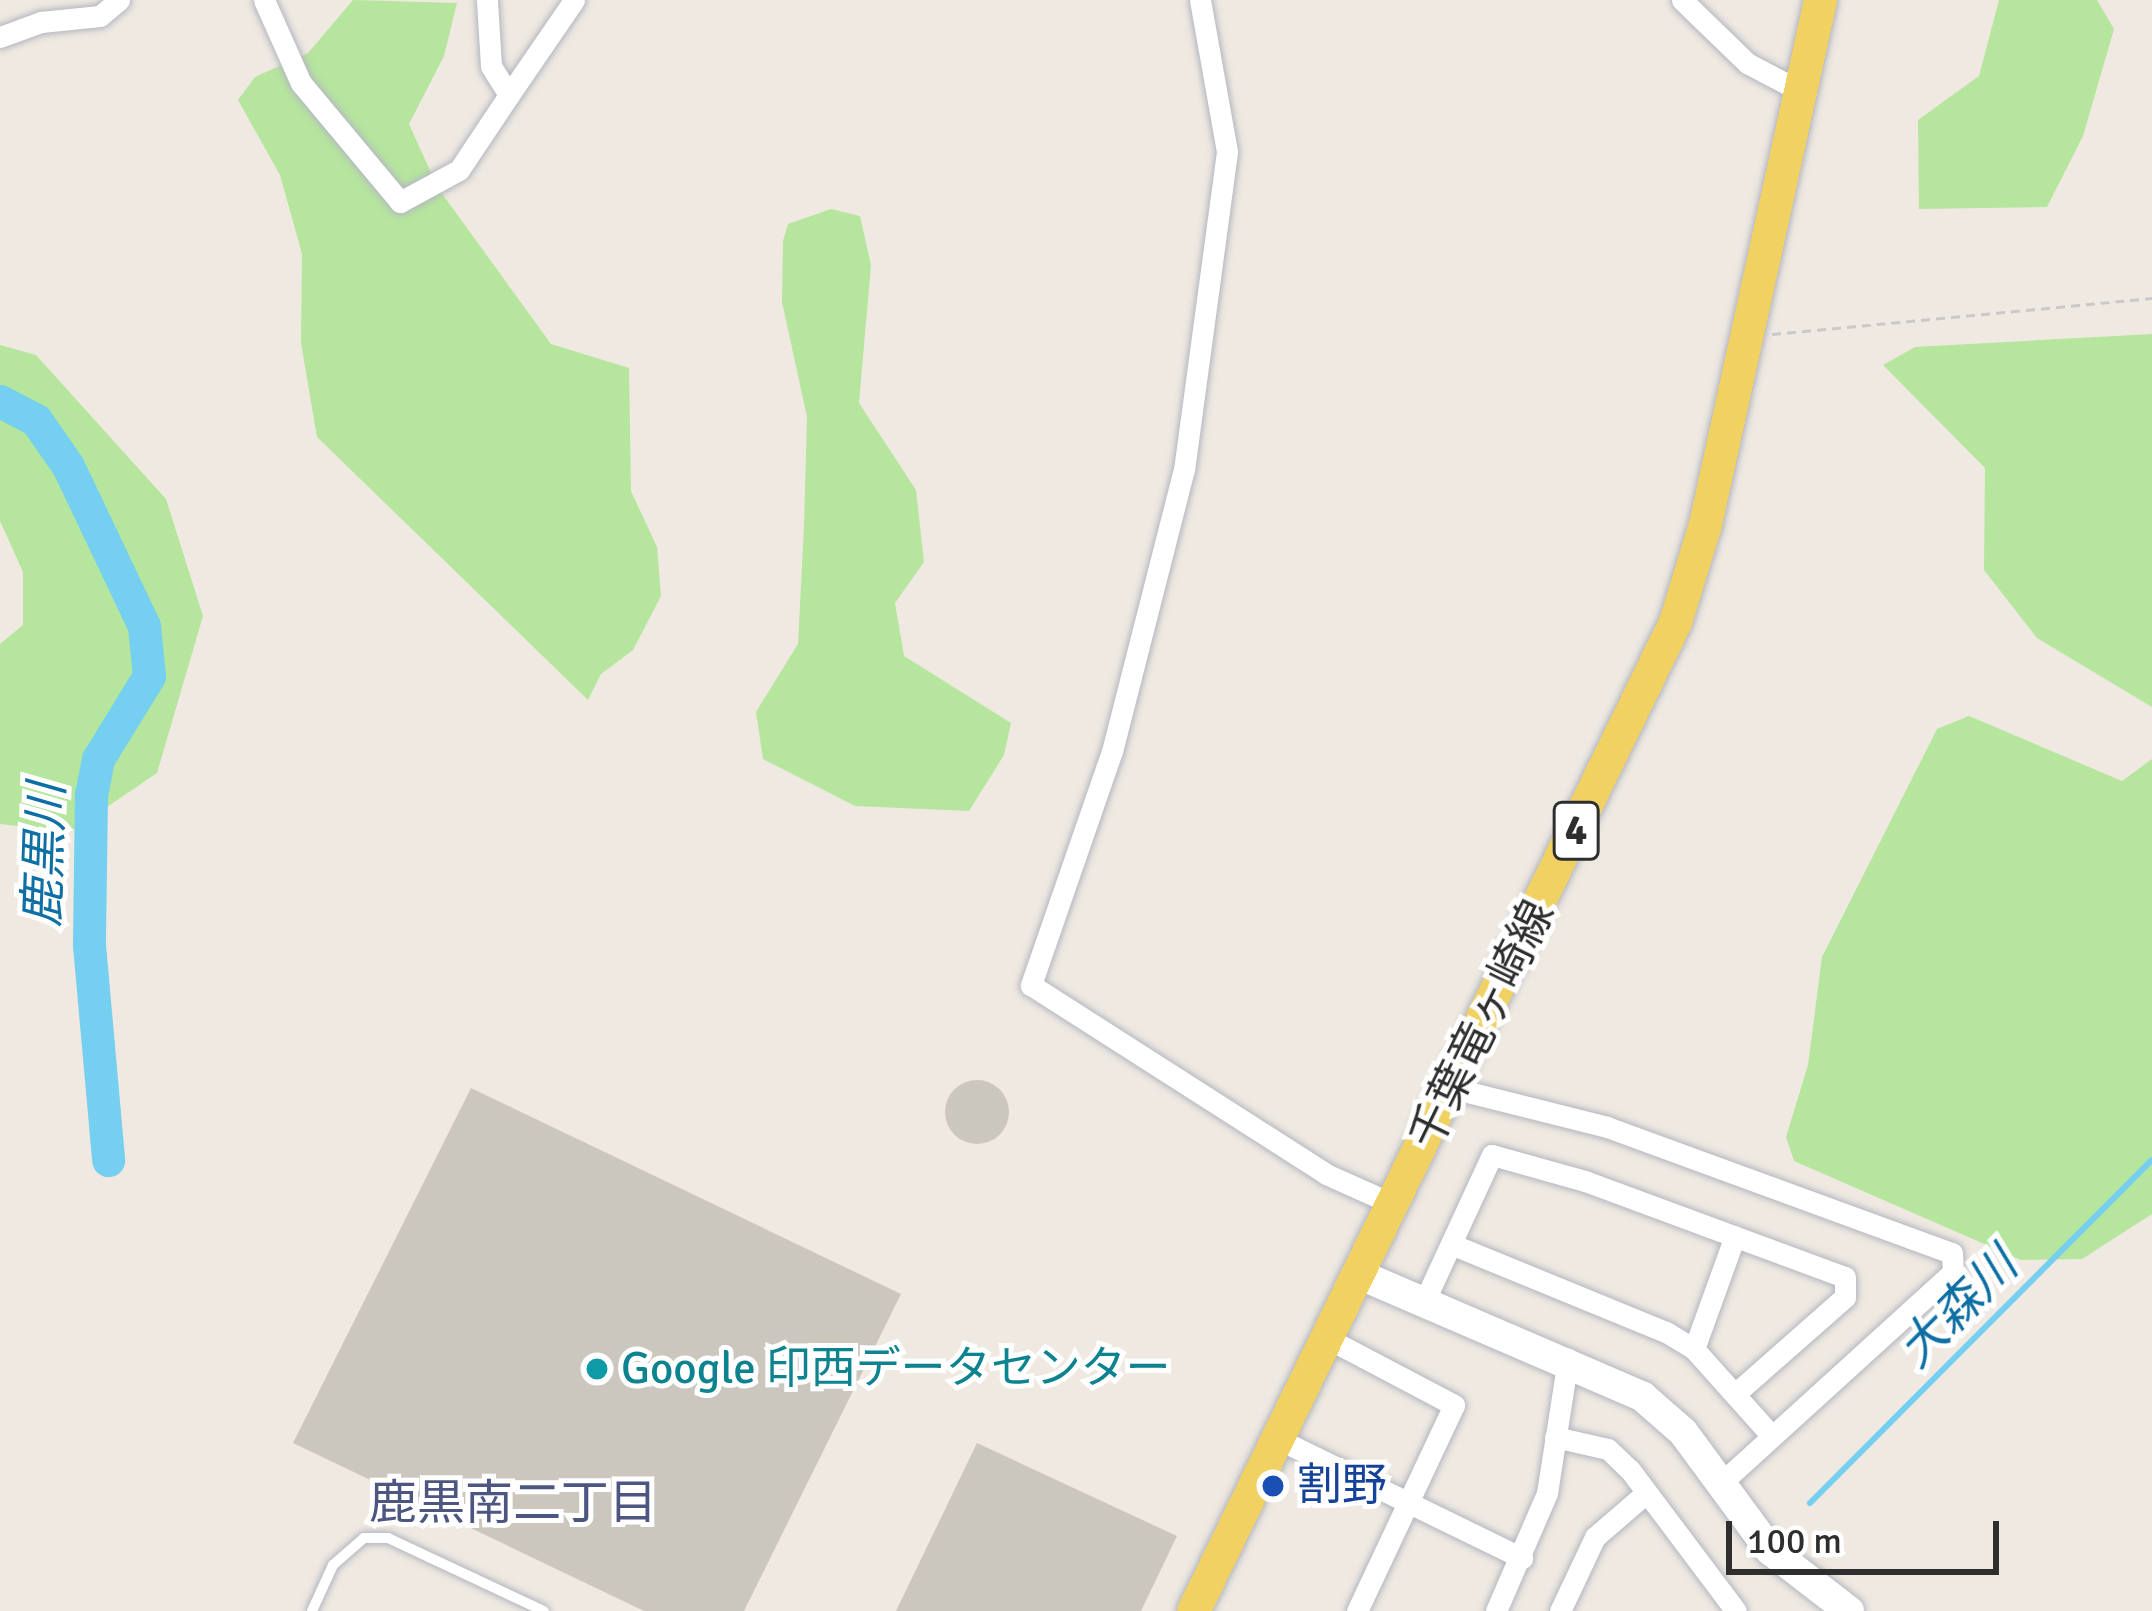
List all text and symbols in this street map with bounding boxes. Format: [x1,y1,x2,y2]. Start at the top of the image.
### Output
water label: 鹿黒川 [14,782,76,928]
road number: 4 [1552,795,1600,867]
street label: 千葉竜ヶ崎線 [1399,892,1565,1158]
water label: 大森川 [1887,1237,2029,1379]
place label: Google 印西データセンター [621,1342,1171,1396]
marker: Google 印西データセンター [584,1356,610,1382]
place label: 割野 [1297,1459,1387,1513]
marker: 割野 [1260,1473,1286,1499]
district label: 鹿黒南二丁目 [369,1475,657,1533]
scale bar [1732,1497,2005,1571]
text: 100 m [1747,1519,1842,1564]

